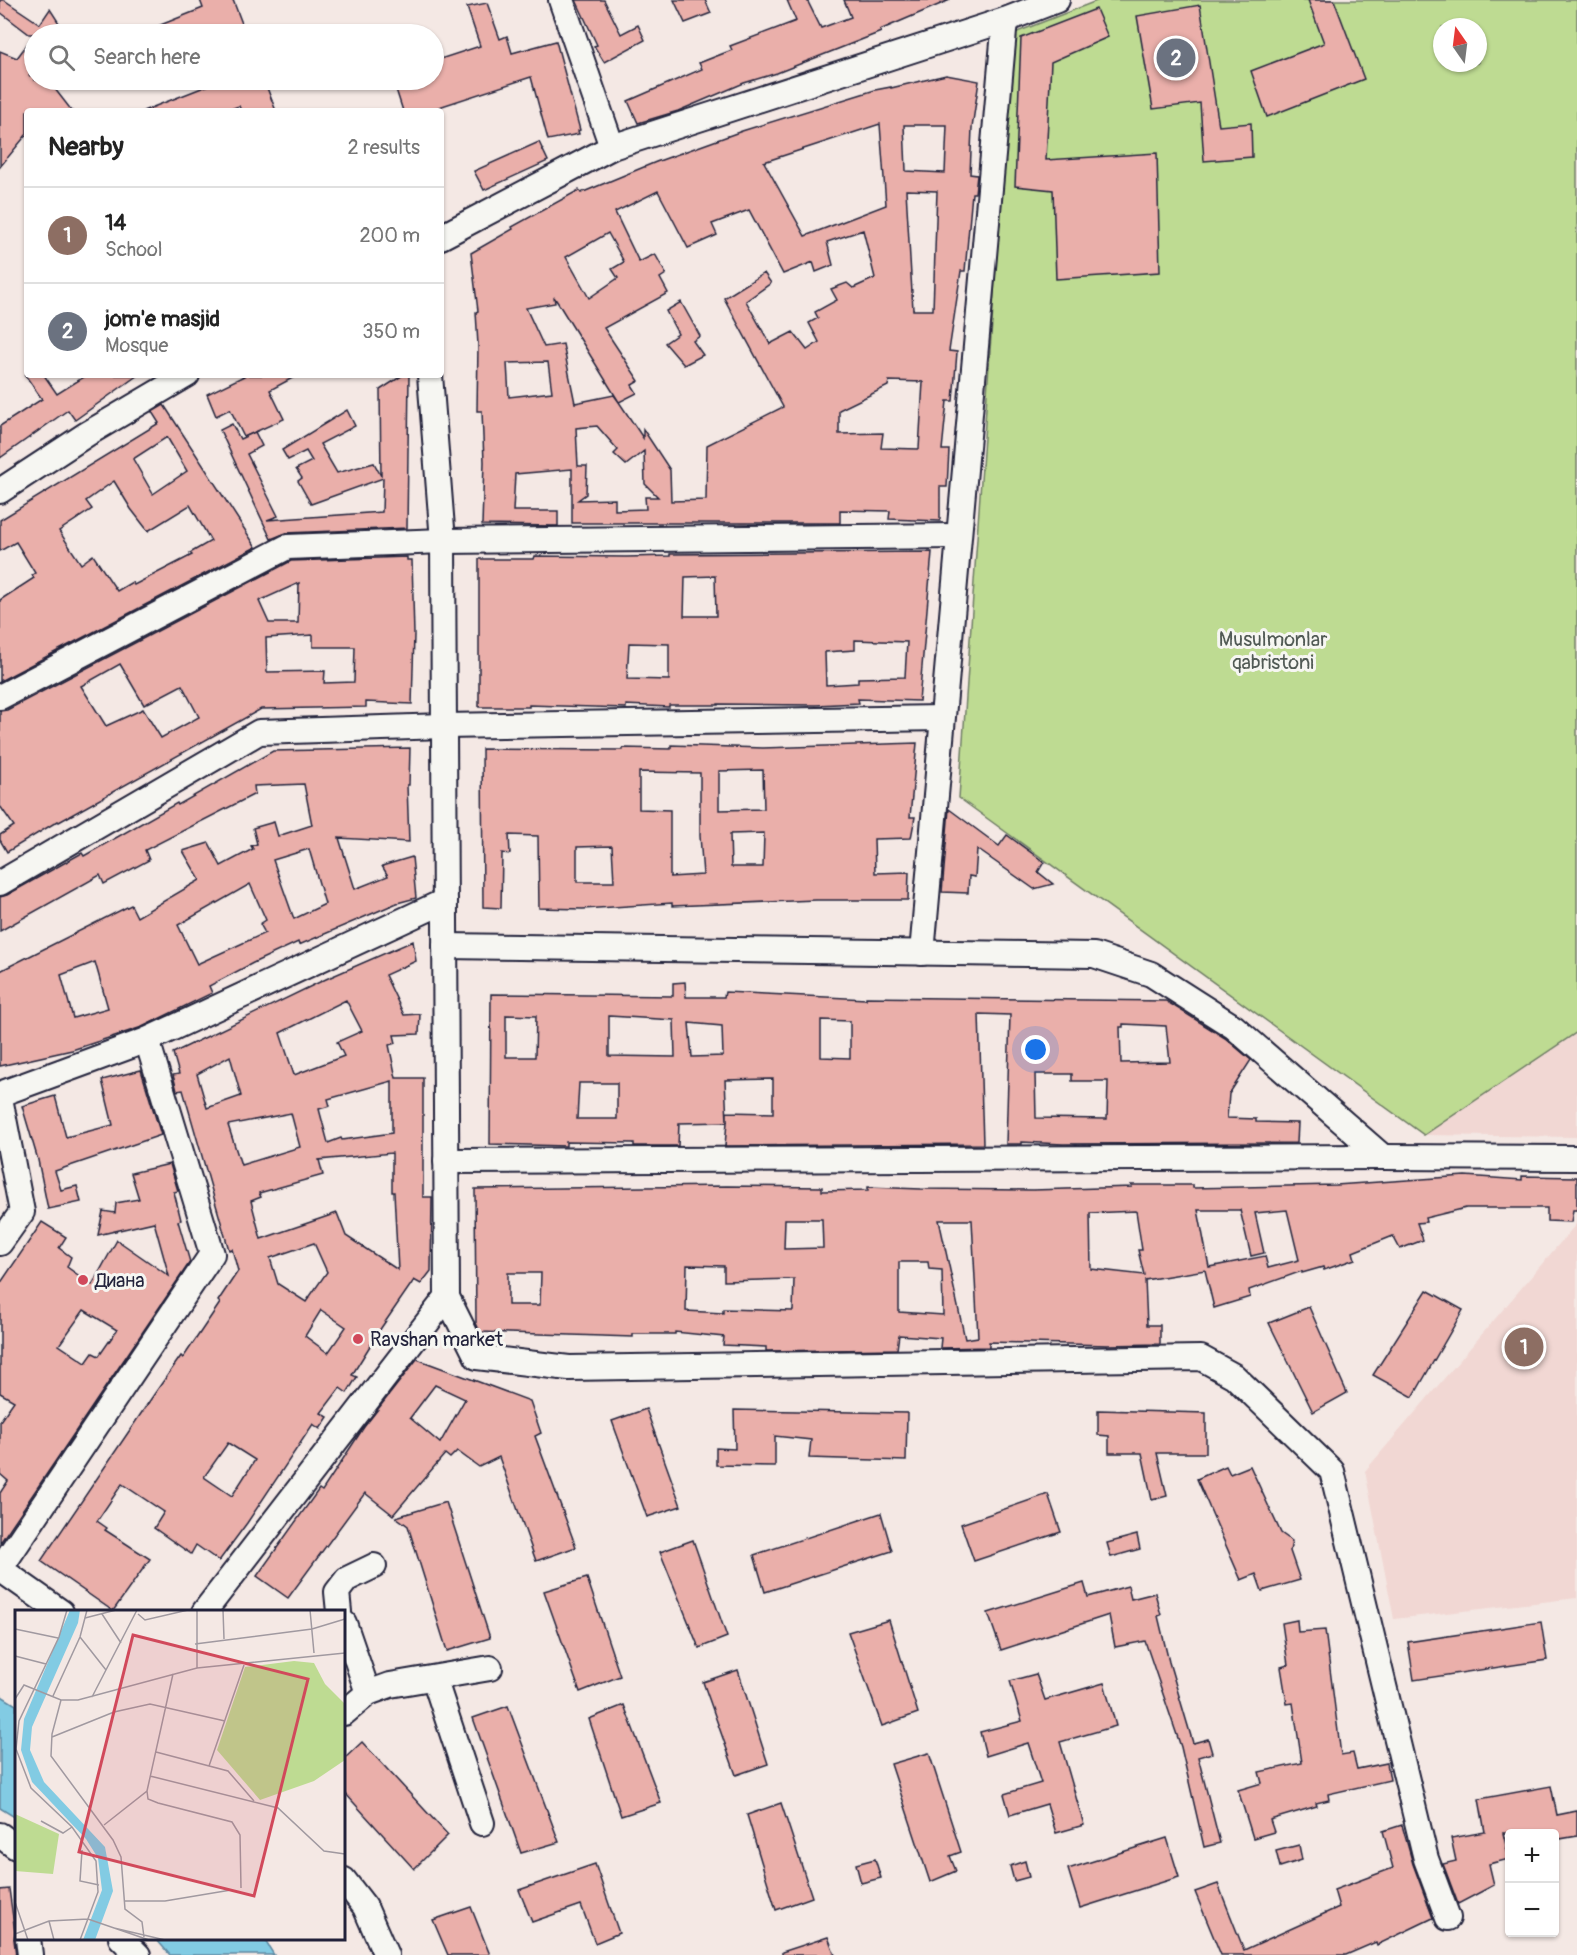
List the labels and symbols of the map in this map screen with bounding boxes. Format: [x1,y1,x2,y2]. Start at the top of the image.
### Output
north arrow [1433,18,1487,72]
pin: 2 [1156,36,1196,80]
park label: Musulmonlar qabristoni [1219,627,1327,675]
your location [1021,1035,1050,1064]
place label: Диана [94,1268,144,1293]
marker: Диана [76,1273,90,1287]
pin: 1 [1504,1324,1544,1370]
place label: Ravshan market [370,1327,504,1352]
marker: Ravshan market [351,1332,365,1346]
inset map [15,1610,345,1940]

